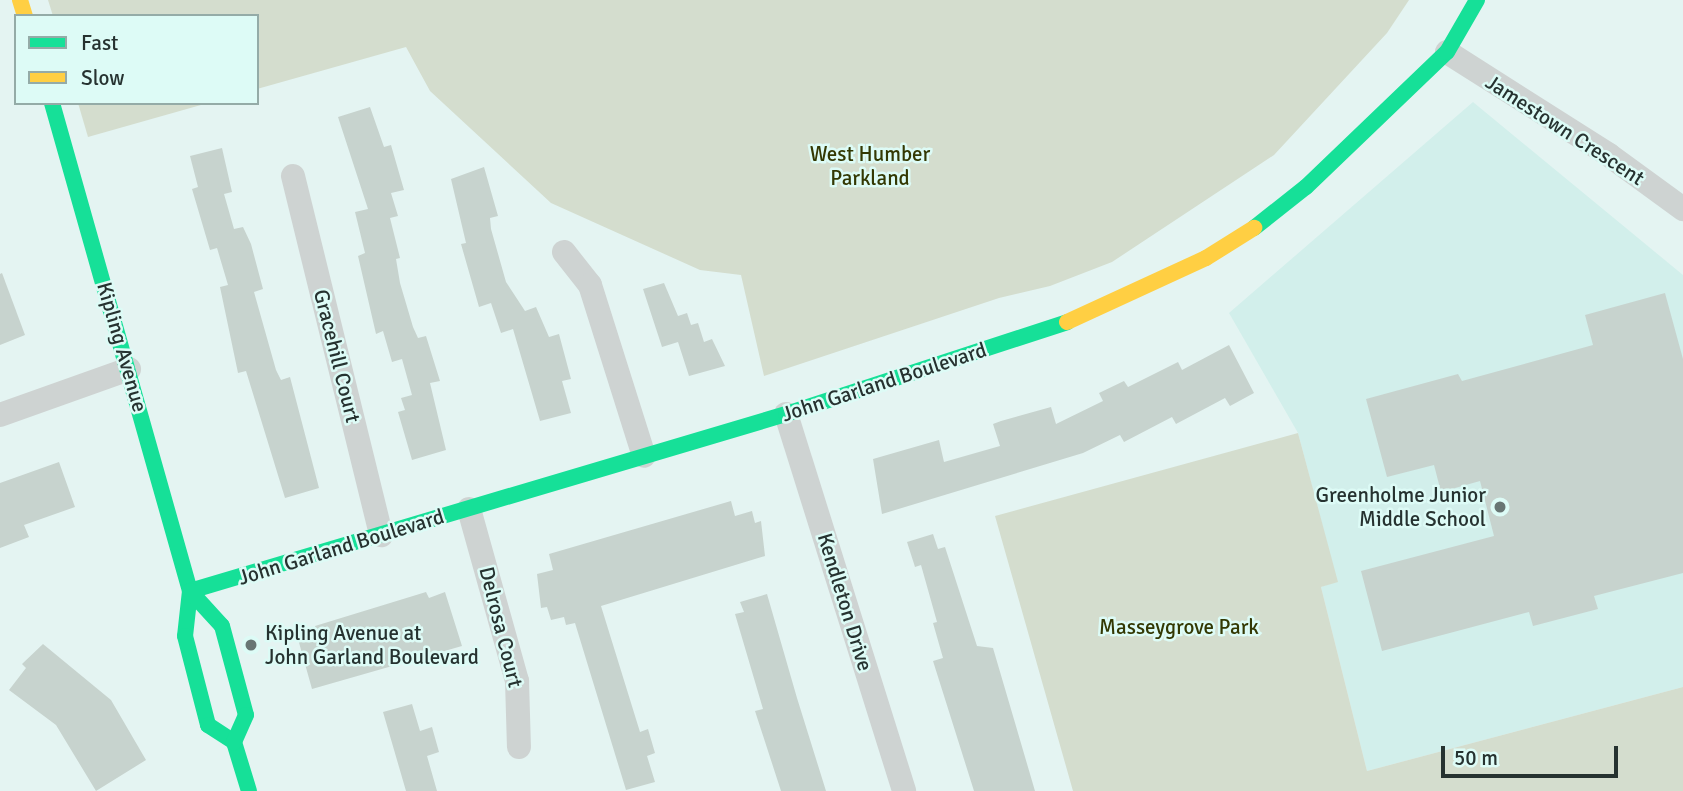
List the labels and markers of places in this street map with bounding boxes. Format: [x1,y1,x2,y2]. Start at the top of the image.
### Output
place label: Greenholme Junior Middle School [1316,482,1486,532]
marker: Greenholme Junior Middle School [1492,499,1508,515]
place label: Kipling Avenue at John Garland Boulevard [265,620,479,670]
marker: Kipling Avenue at John Garland Boulevard [243,637,259,653]

